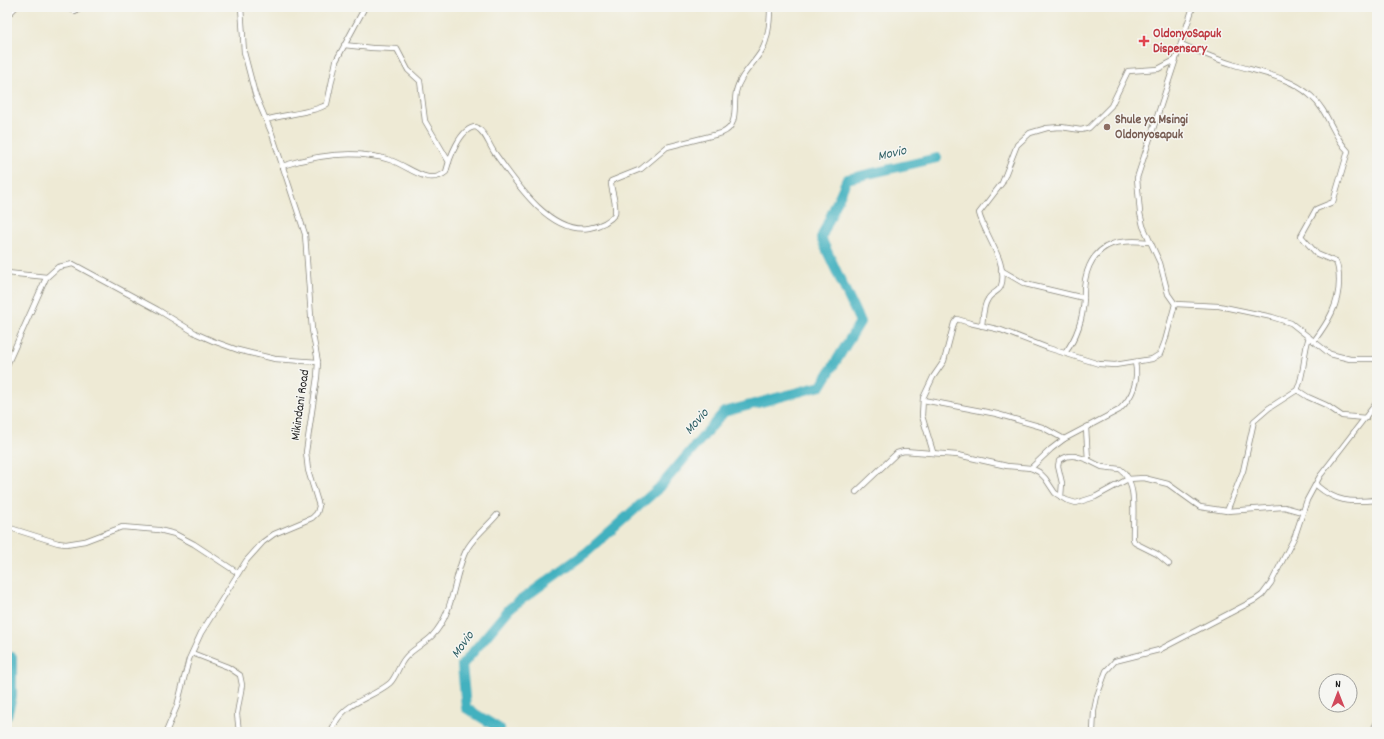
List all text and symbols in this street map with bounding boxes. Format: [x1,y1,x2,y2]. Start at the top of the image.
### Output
place label: OldonyoSapuk Dispensary [1153,25,1222,59]
marker: OldonyoSapuk Dispensary [1138,35,1150,47]
place label: Shule ya Msingi Oldonyosapuk [1115,111,1189,145]
marker: Shule ya Msingi Oldonyosapuk [1102,122,1112,132]
water label: Movio [876,141,909,167]
street label: Mikindani Road [287,368,315,442]
water label: Movio [680,404,715,440]
water label: Movio [446,627,480,663]
north arrow [1318,673,1358,713]
text: N [1335,677,1341,693]

